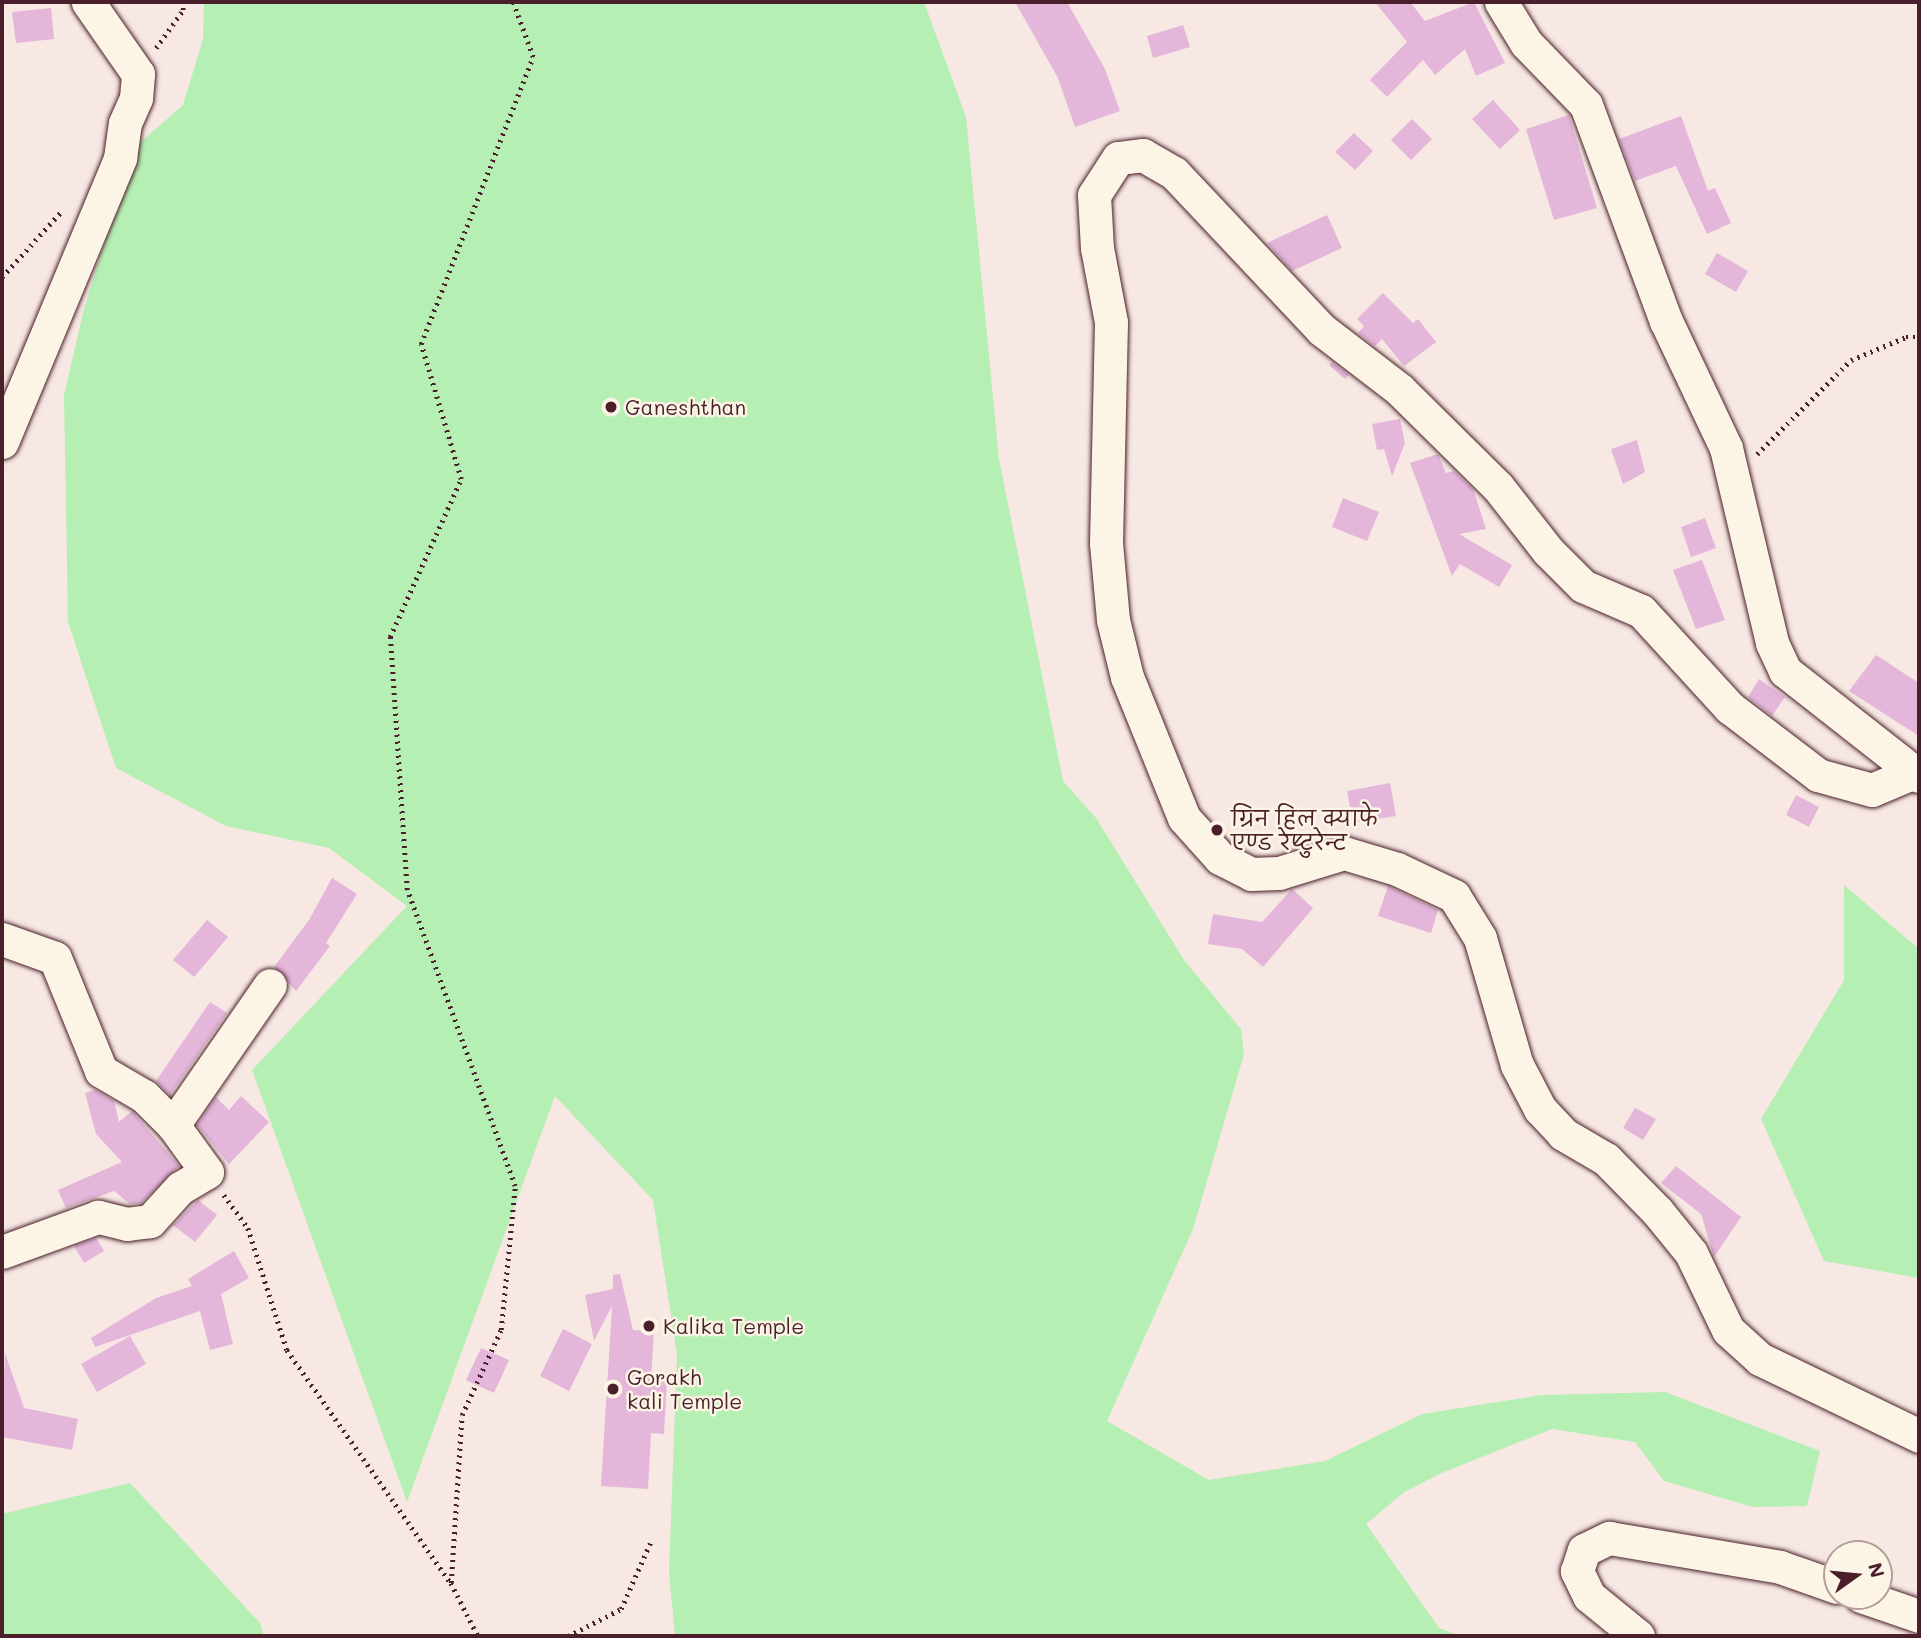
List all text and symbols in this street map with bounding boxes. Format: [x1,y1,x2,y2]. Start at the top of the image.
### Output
place label: Ganeshthan [625,394,746,420]
marker: Ganeshthan [603,399,619,415]
place label: ग्रिन हिल क्याफे एण्ड रेष्टुरेन्ट [1231,805,1378,855]
marker: ग्रिन हिल क्याफे एण्ड रेष्टुरेन्ट [1209,822,1225,838]
place label: Kalika Temple [663,1313,804,1339]
marker: Kalika Temple [641,1318,657,1334]
place label: Gorakh kali Temple [627,1364,742,1414]
marker: Gorakh kali Temple [605,1381,621,1397]
north arrow [1823,1540,1893,1610]
text: N [1863,1560,1891,1580]

